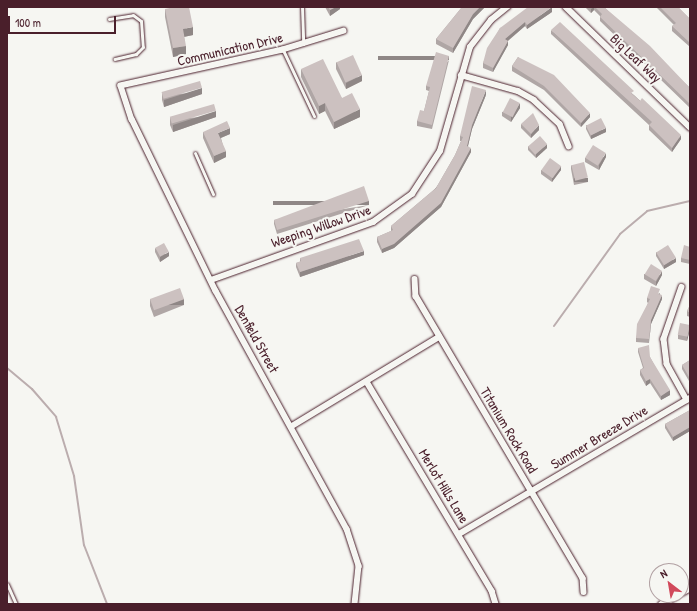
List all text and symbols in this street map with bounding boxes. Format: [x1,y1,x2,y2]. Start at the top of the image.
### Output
scale bar [10,8,118,34]
text: 100 m [15,14,41,31]
street label: Communication Drive [176,29,284,69]
street label: Big Leaf Way [607,30,665,86]
street label: Weeping Willow Drive [269,201,373,251]
street label: Denfield Street [232,302,282,376]
street label: Titanium Rock Road [477,384,541,476]
street label: Summer Breeze Drive [548,401,650,473]
street label: Merlot Hills Lane [415,446,473,526]
north arrow [649,563,689,603]
text: N [657,566,669,581]

